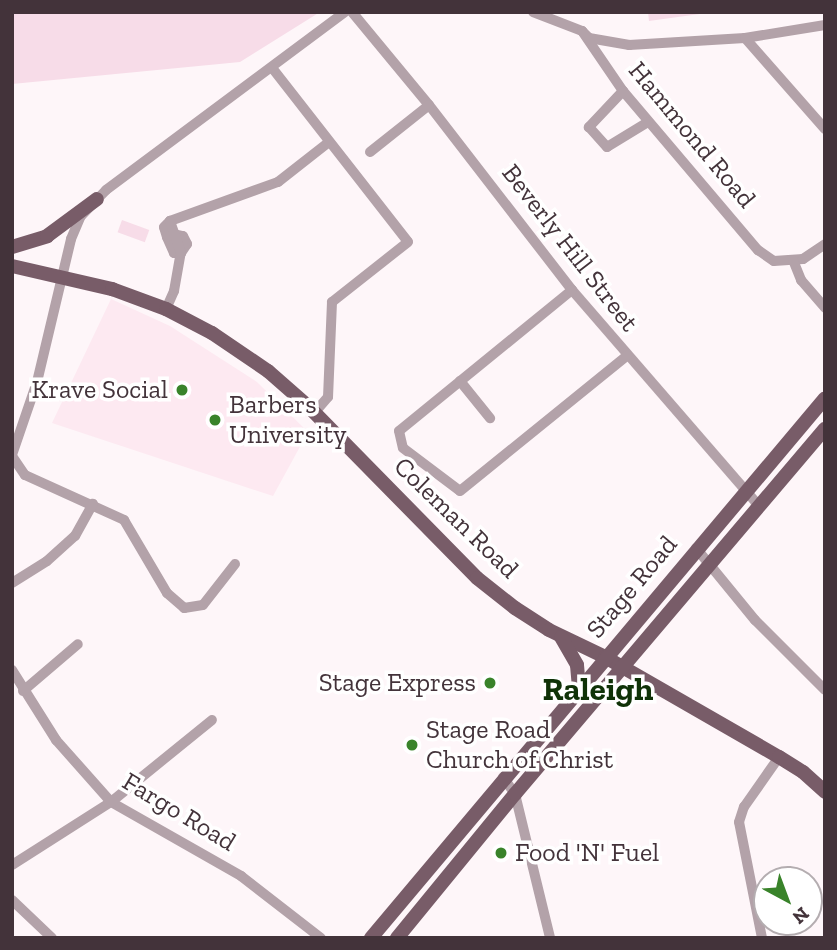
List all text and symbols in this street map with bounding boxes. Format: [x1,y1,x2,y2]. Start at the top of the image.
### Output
street label: Hammond Road [622,56,762,214]
street label: Beverly Hill Street [495,158,645,338]
place label: Krave Social [32,374,168,406]
marker: Krave Social [174,382,190,398]
place label: Barbers University [229,389,346,450]
marker: Barbers University [207,412,223,428]
street label: Coleman Road [387,451,525,585]
street label: Stage Road [580,529,684,645]
place label: Stage Express [319,667,476,699]
district label: Raleigh [543,669,653,709]
marker: Stage Express [482,675,498,691]
place label: Stage Road Church of Christ [426,714,613,776]
marker: Stage Road Church of Christ [404,737,420,753]
street label: Fargo Road [117,766,241,858]
place label: Food 'N' Fuel [515,837,659,869]
marker: Food 'N' Fuel [493,845,509,861]
north arrow [753,866,823,936]
text: N [788,902,814,929]

